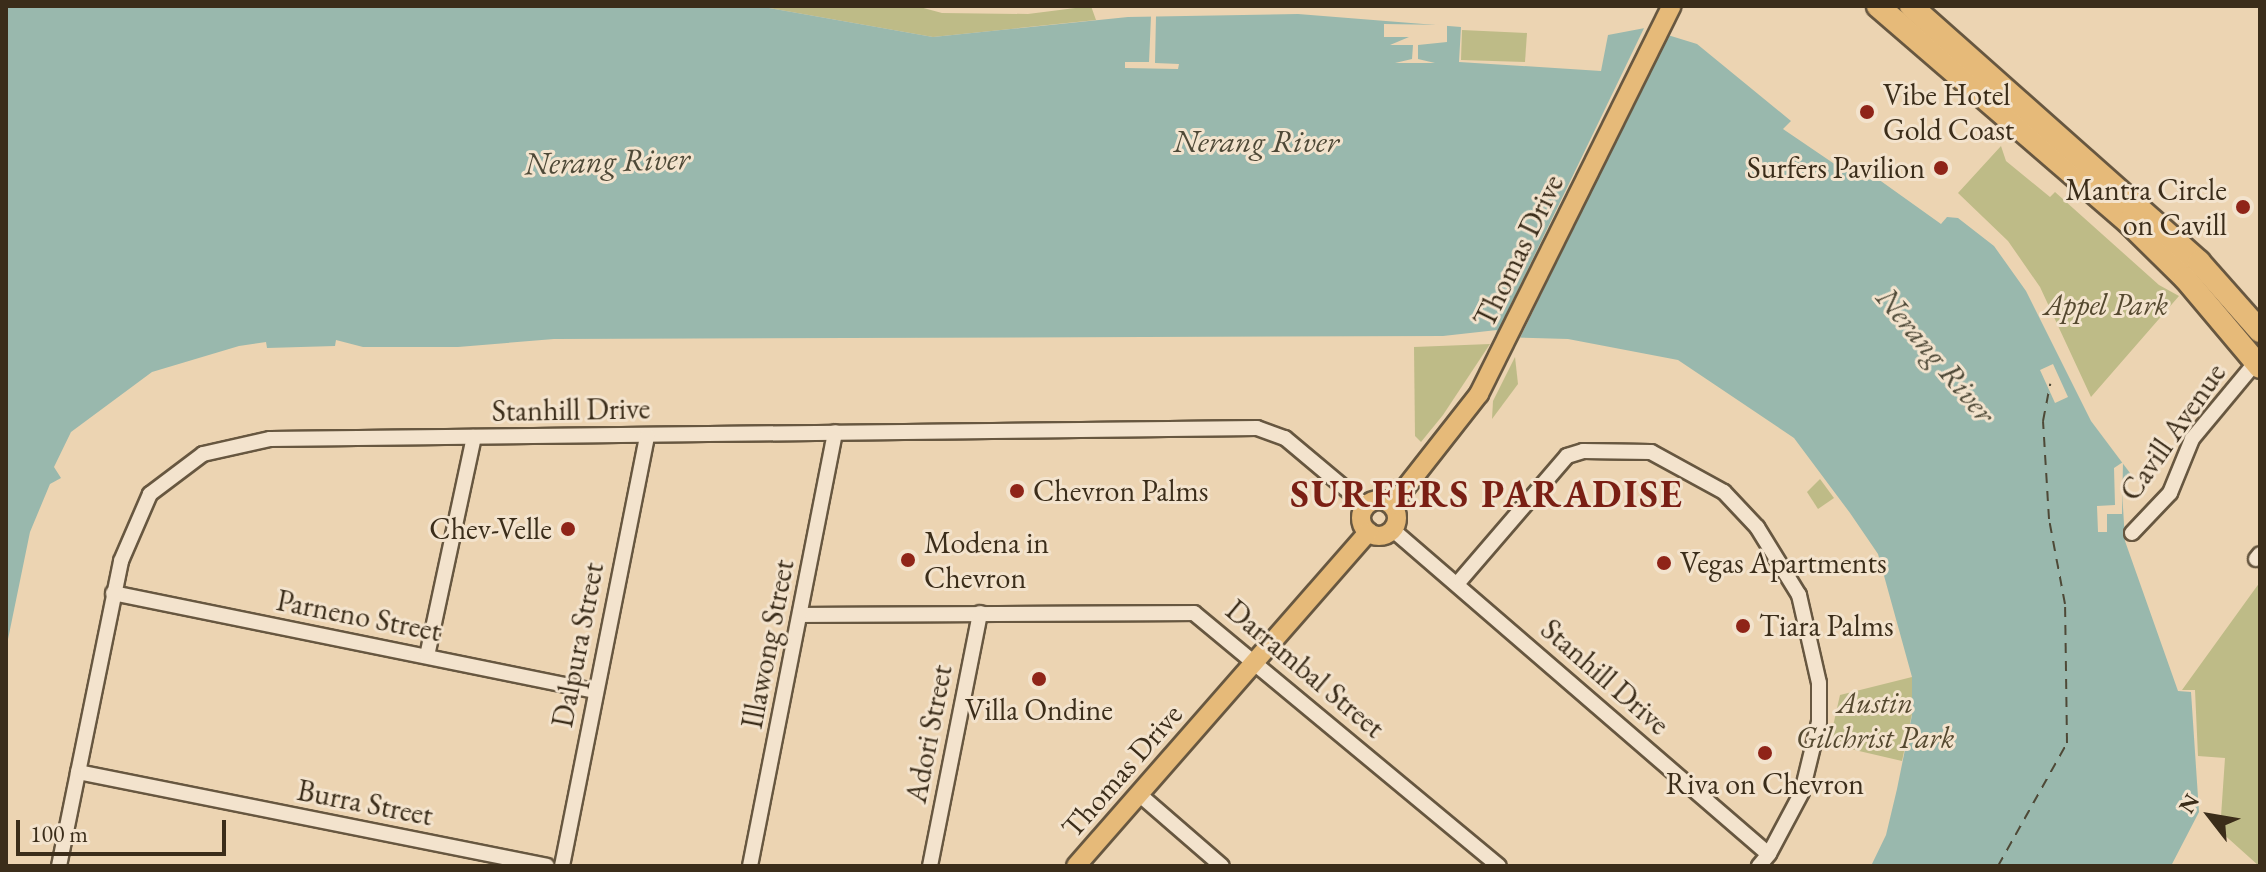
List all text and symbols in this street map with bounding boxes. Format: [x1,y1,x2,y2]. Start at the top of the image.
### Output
place label: Vibe Hotel Gold Coast [1883,77,2014,148]
marker: Vibe Hotel Gold Coast [1858,103,1876,121]
water label: Nerang River [1173,122,1339,160]
water label: Nerang River [524,139,690,183]
place label: Surfers Pavilion [1747,150,1925,186]
marker: Surfers Pavilion [1932,159,1950,177]
street label: Thomas Drive [1467,169,1571,333]
place label: Mantra Circle on Cavill [2066,172,2227,242]
marker: Mantra Circle on Cavill [2234,198,2252,216]
water label: Nerang River [1868,279,2004,431]
park label: Appel Park [2044,287,2168,323]
street label: Cavill Avenue [2112,356,2234,508]
street label: Stanhill Drive [491,391,651,429]
district label: SURFERS PARADISE [1290,471,1684,517]
place label: Chevron Palms [1033,473,1209,509]
marker: Chevron Palms [1008,482,1026,500]
place label: Chev-Velle [429,511,552,547]
marker: Chev-Velle [559,520,577,538]
place label: Modena in Chevron [924,525,1049,596]
place label: Vegas Apartments [1680,545,1887,581]
marker: Modena in Chevron [899,551,917,569]
marker: Vegas Apartments [1655,554,1673,572]
street label: Illawong Street [734,556,802,732]
street label: Dalpura Street [544,560,612,730]
street label: Parneno Street [274,582,444,650]
street label: Darrambal Street [1218,592,1392,746]
place label: Tiara Palms [1759,608,1894,644]
street label: Stanhill Drive [1533,611,1677,743]
marker: Tiara Palms [1734,617,1752,635]
street label: Adori Street [898,662,960,806]
marker: Villa Ondine [1030,670,1048,688]
park label: Austin Gilchrist Park [1796,685,1954,756]
place label: Villa Ondine [965,692,1113,728]
street label: Thomas Drive [1054,697,1190,845]
marker: Riva on Chevron [1756,744,1774,762]
place label: Riva on Chevron [1666,766,1864,802]
street label: Burra Street [294,772,436,834]
north arrow [2170,776,2250,856]
text: N [2172,788,2206,818]
scale bar [20,804,230,854]
text: 100 m [30,818,88,849]

